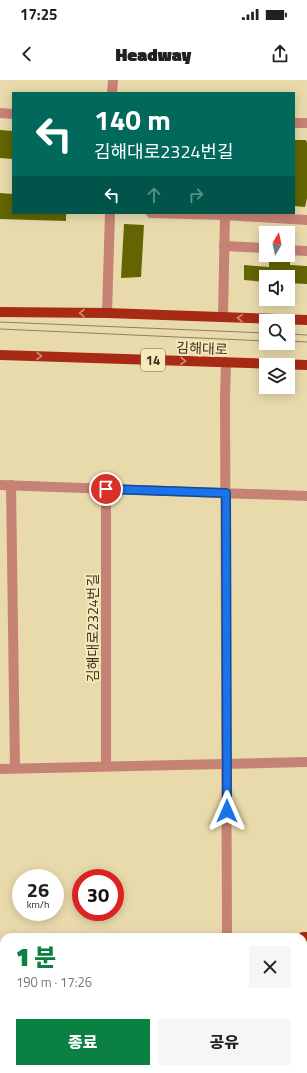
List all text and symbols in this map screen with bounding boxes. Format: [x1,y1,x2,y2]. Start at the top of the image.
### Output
text: 17:25 [20,3,57,26]
text: Headway [116,41,191,68]
icon: back [16,43,38,65]
icon: share [269,43,291,65]
text: 140 m [94,98,171,141]
icon: left [28,108,80,160]
text: 김해대로2324번길 [94,138,234,165]
icon: left [101,184,123,206]
icon: ahead [143,184,165,206]
icon: right [185,184,207,206]
north arrow [259,226,295,262]
map controls [259,226,295,394]
button: sound [259,270,295,306]
one-way arrow [79,309,85,317]
one-way arrow [237,314,243,322]
button: search [259,314,295,350]
street label: 김해대로 [176,337,228,359]
road number: 14 [141,349,165,371]
one-way arrow [36,352,42,360]
one-way arrow [180,357,186,365]
button: layers [259,358,295,394]
pin [89,472,123,506]
icon: arrive [95,478,117,500]
street label: 김해대로2324번길 [82,574,103,682]
position arrow [206,790,248,832]
speed limit sign: 30 [72,869,124,921]
text: 26 [27,874,49,905]
text: km/h [27,897,49,912]
text: 1 분 [16,939,56,975]
button: close [249,946,291,988]
text: 190 m · 17:26 [16,972,92,992]
button: 종료 [16,1019,150,1065]
button: 공유 [158,1019,291,1065]

